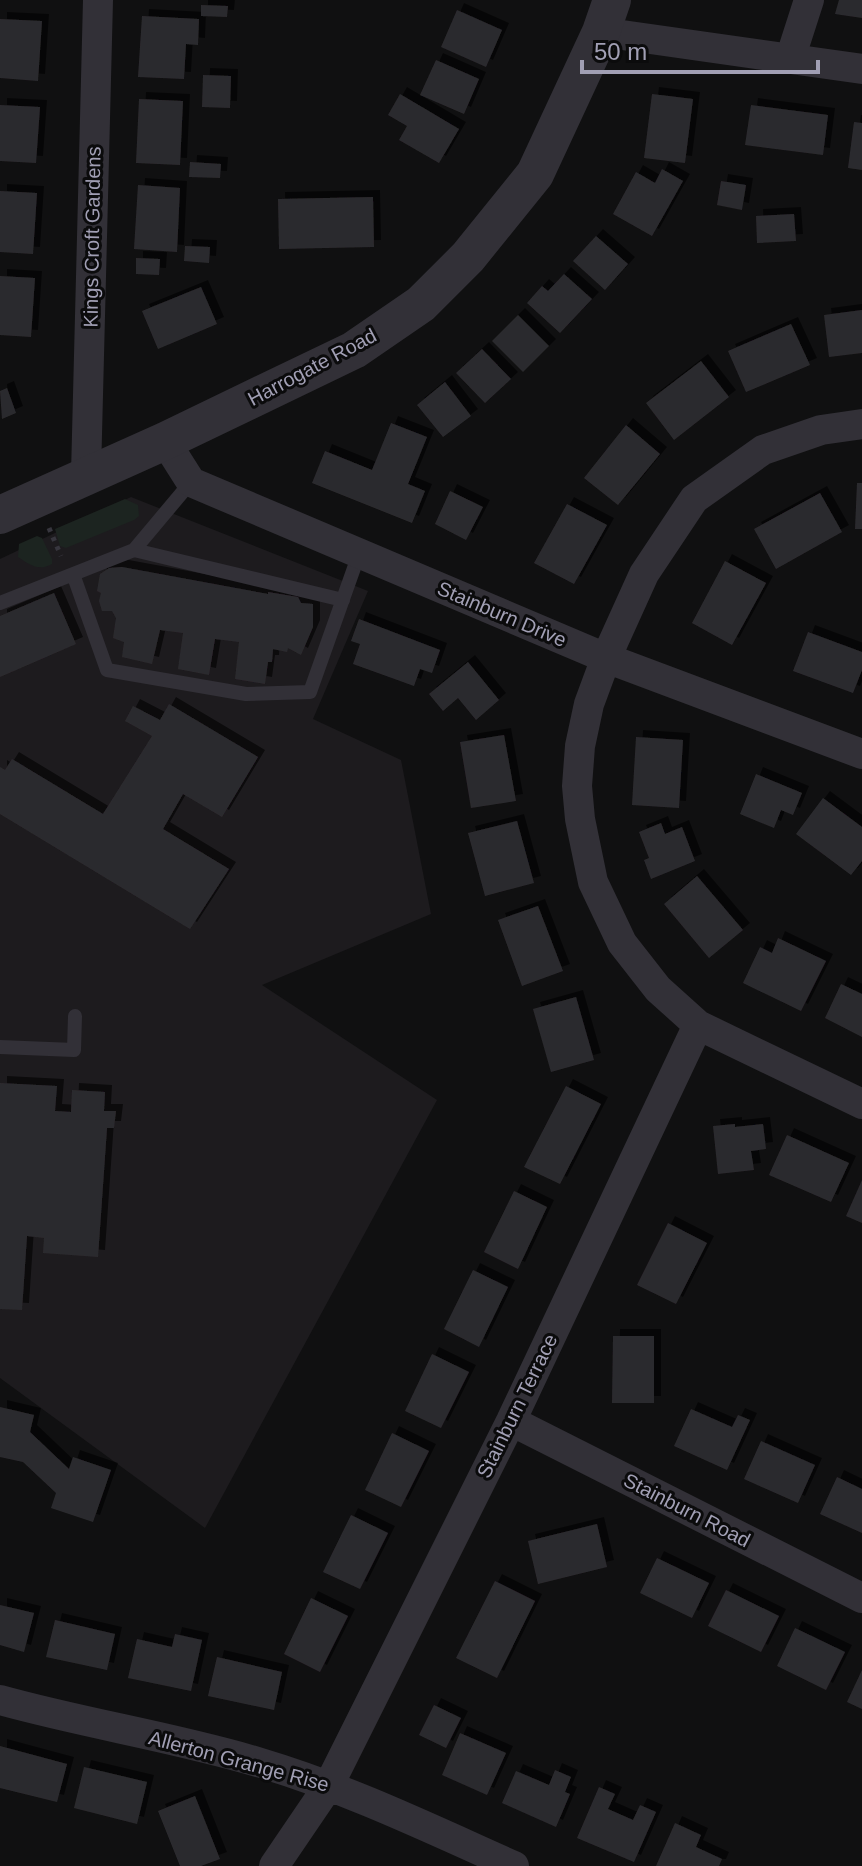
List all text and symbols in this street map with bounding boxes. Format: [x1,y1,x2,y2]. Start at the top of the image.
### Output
scale bar [582,24,818,74]
text: 50 m [594,38,647,65]
street label: Kings Croft Gardens [79,146,105,328]
street label: Harrogate Road [244,324,380,410]
street label: Stainburn Drive [434,577,570,651]
street label: Stainburn Terrace [473,1330,561,1482]
street label: Stainburn Road [620,1469,754,1551]
street label: Allerton Grange Rise [146,1726,332,1796]

